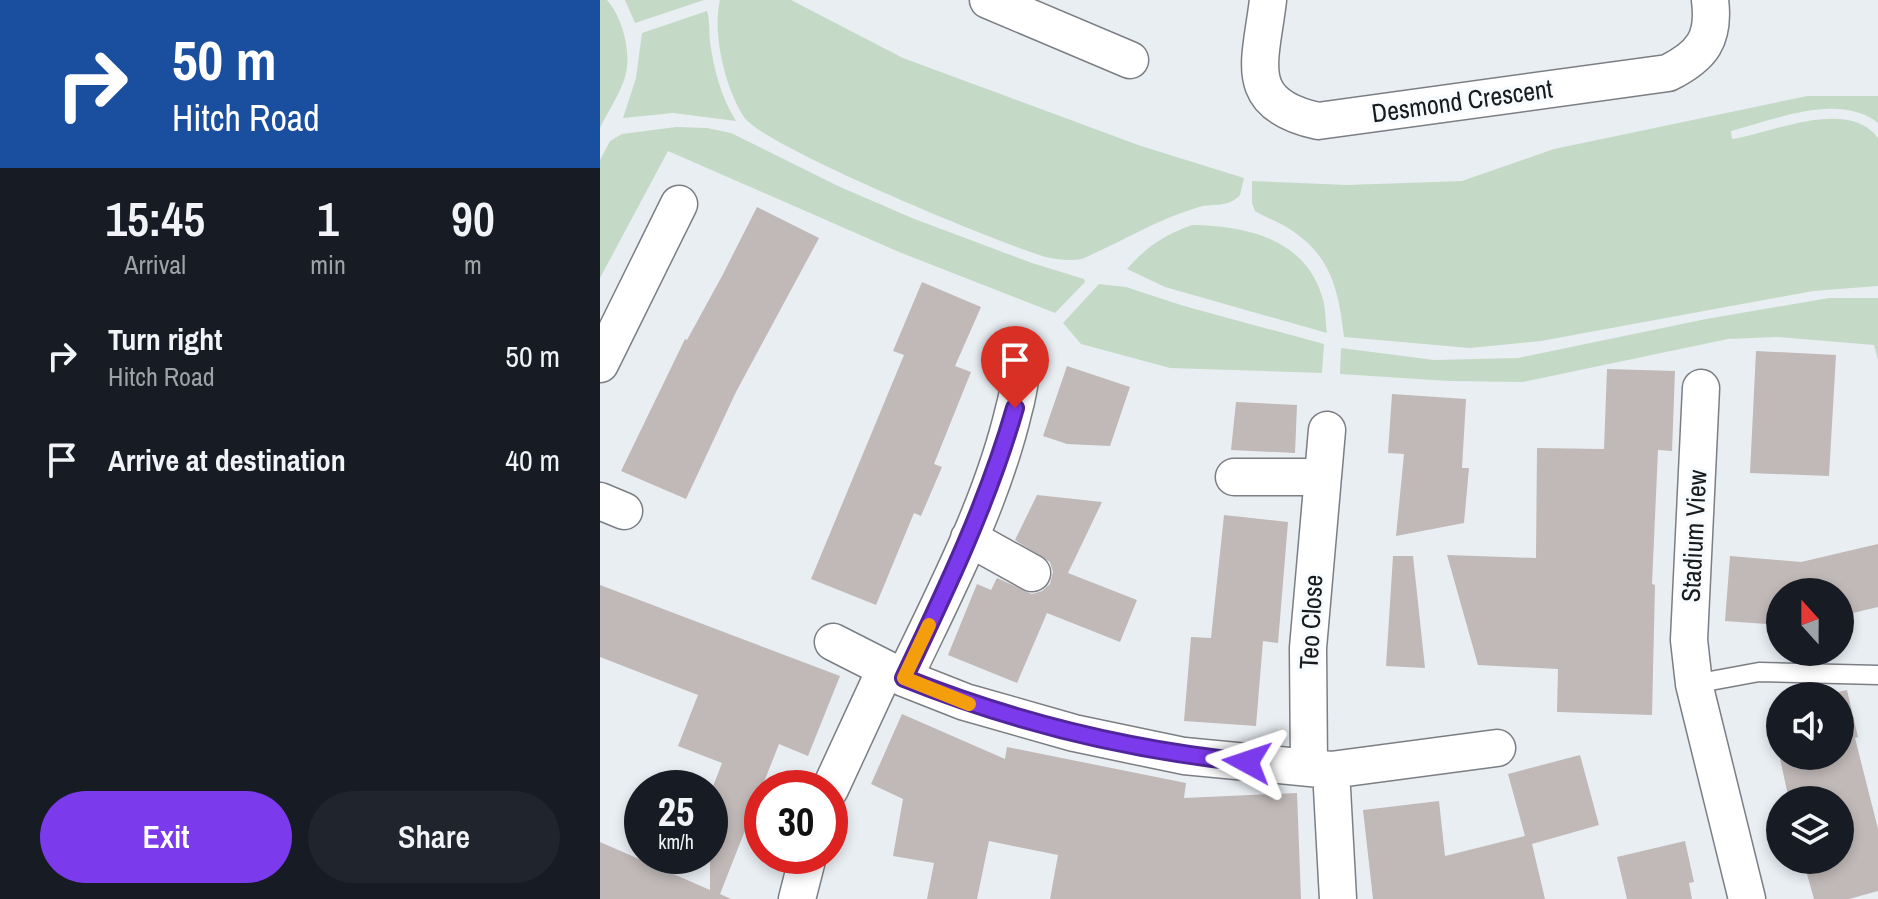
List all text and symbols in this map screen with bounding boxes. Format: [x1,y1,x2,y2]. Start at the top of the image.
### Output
text: 50 m [172,22,277,97]
icon: right [40,32,144,136]
street label: Desmond Crescent [1369,70,1555,131]
text: Hitch Road [172,94,320,142]
text: 15:45 [105,186,205,251]
text: 1 [317,186,339,251]
text: 90 [451,186,495,251]
text: Arrival [124,247,186,282]
text: min [310,247,346,282]
text: m [464,247,482,282]
text: Turn right [108,319,222,359]
pin [981,326,1049,408]
icon: right [40,334,84,378]
text: 50 m [505,336,560,376]
icon: arrive [993,338,1037,382]
text: Hitch Road [108,359,215,394]
icon: arrive [40,438,84,482]
text: Arrive at destination [108,440,346,480]
text: 40 m [505,440,560,480]
street label: Stadium View [1673,468,1714,603]
street label: Teo Close [1291,574,1330,670]
north arrow [1766,578,1854,666]
map controls [1766,578,1854,874]
button: sound [1766,682,1854,770]
position arrow [1205,720,1289,804]
speed limit sign: 30 [744,770,848,874]
text: 25 [658,785,694,838]
button: layers [1766,786,1854,874]
button: Exit [40,791,292,883]
button: Share [308,791,560,883]
text: km/h [658,828,694,855]

